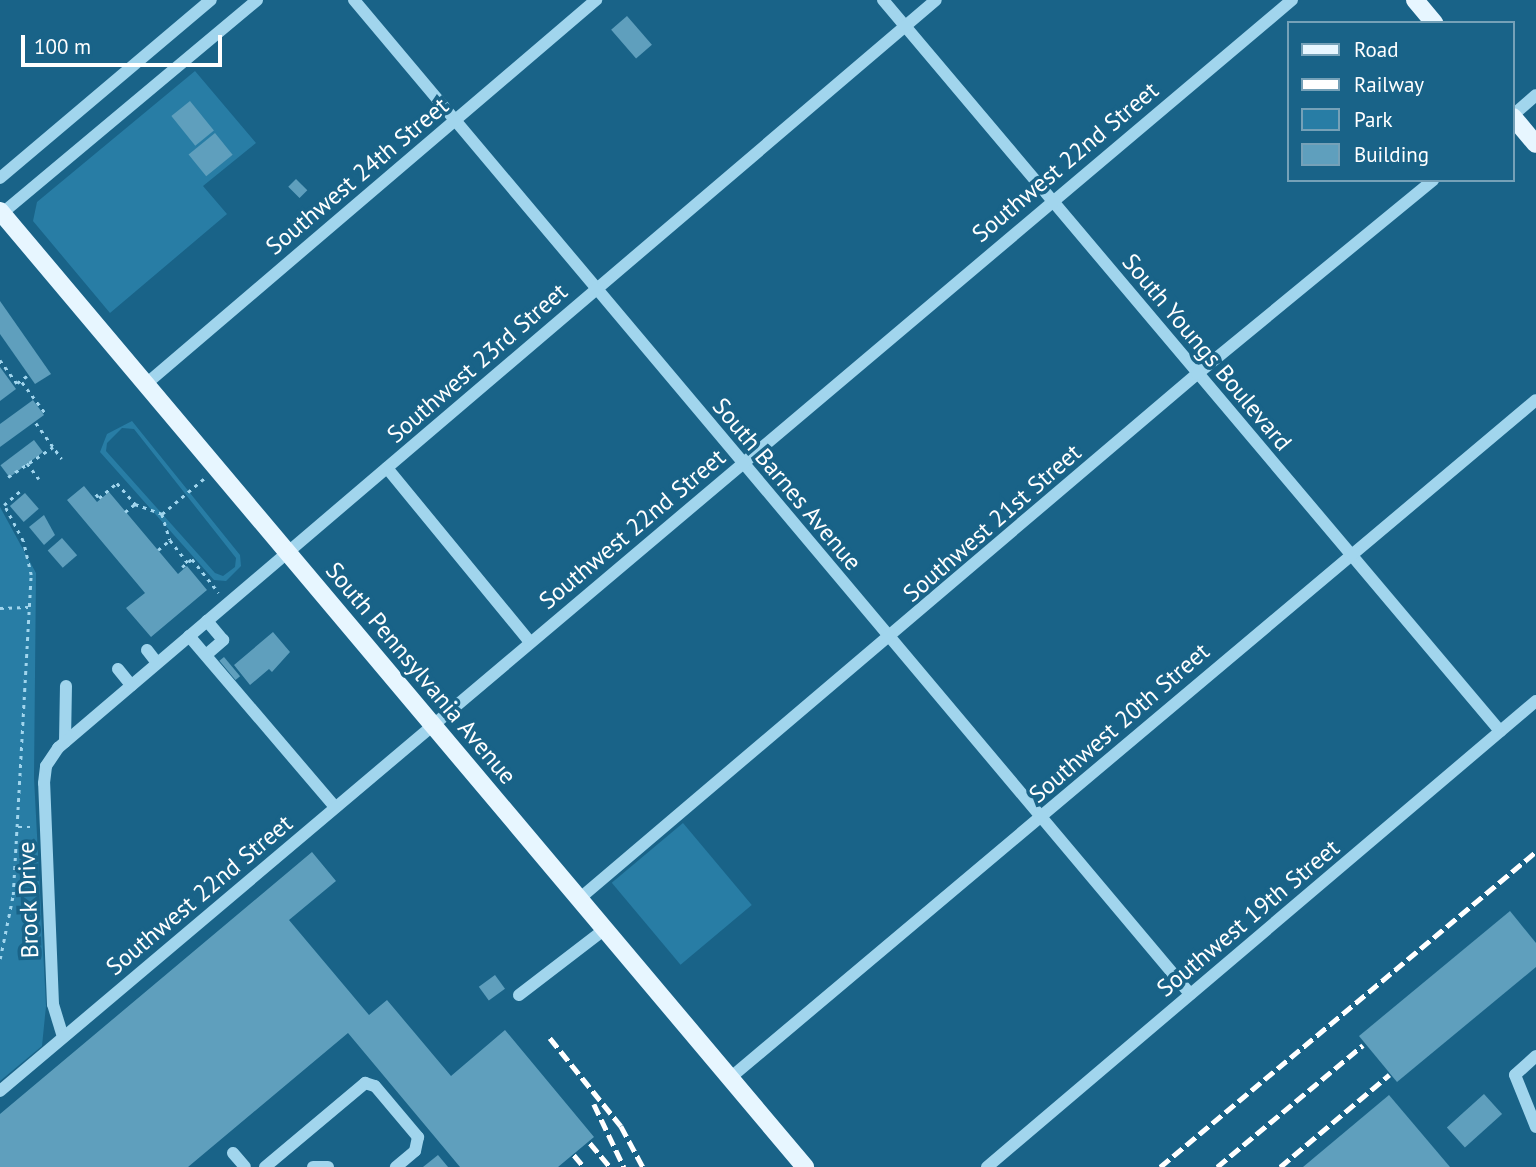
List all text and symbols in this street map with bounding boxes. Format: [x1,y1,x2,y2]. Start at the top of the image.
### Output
scale bar [24,21,226,65]
legend [1288,21,1515,182]
text: 100 m [34,33,91,60]
text: Road [1354,36,1398,63]
text: Railway [1354,71,1424,98]
street label: Southwest 22nd Street [966,76,1164,248]
street label: Southwest 24th Street [260,91,454,261]
text: Park [1354,106,1393,133]
text: Building [1354,141,1429,168]
street label: South Youngs Boulevard [1116,247,1298,457]
street label: Southwest 23rd Street [381,277,573,449]
street label: South Barnes Avenue [706,392,868,576]
street label: Southwest 21st Street [897,438,1087,608]
street label: Southwest 22nd Street [533,443,731,615]
street label: South Pennsylvania Avenue [319,556,523,790]
street label: Southwest 20th Street [1023,637,1215,809]
street label: Southwest 22nd Street [100,809,298,981]
street label: Southwest 19th Street [1151,833,1345,1003]
street label: Brock Drive [12,841,44,959]

